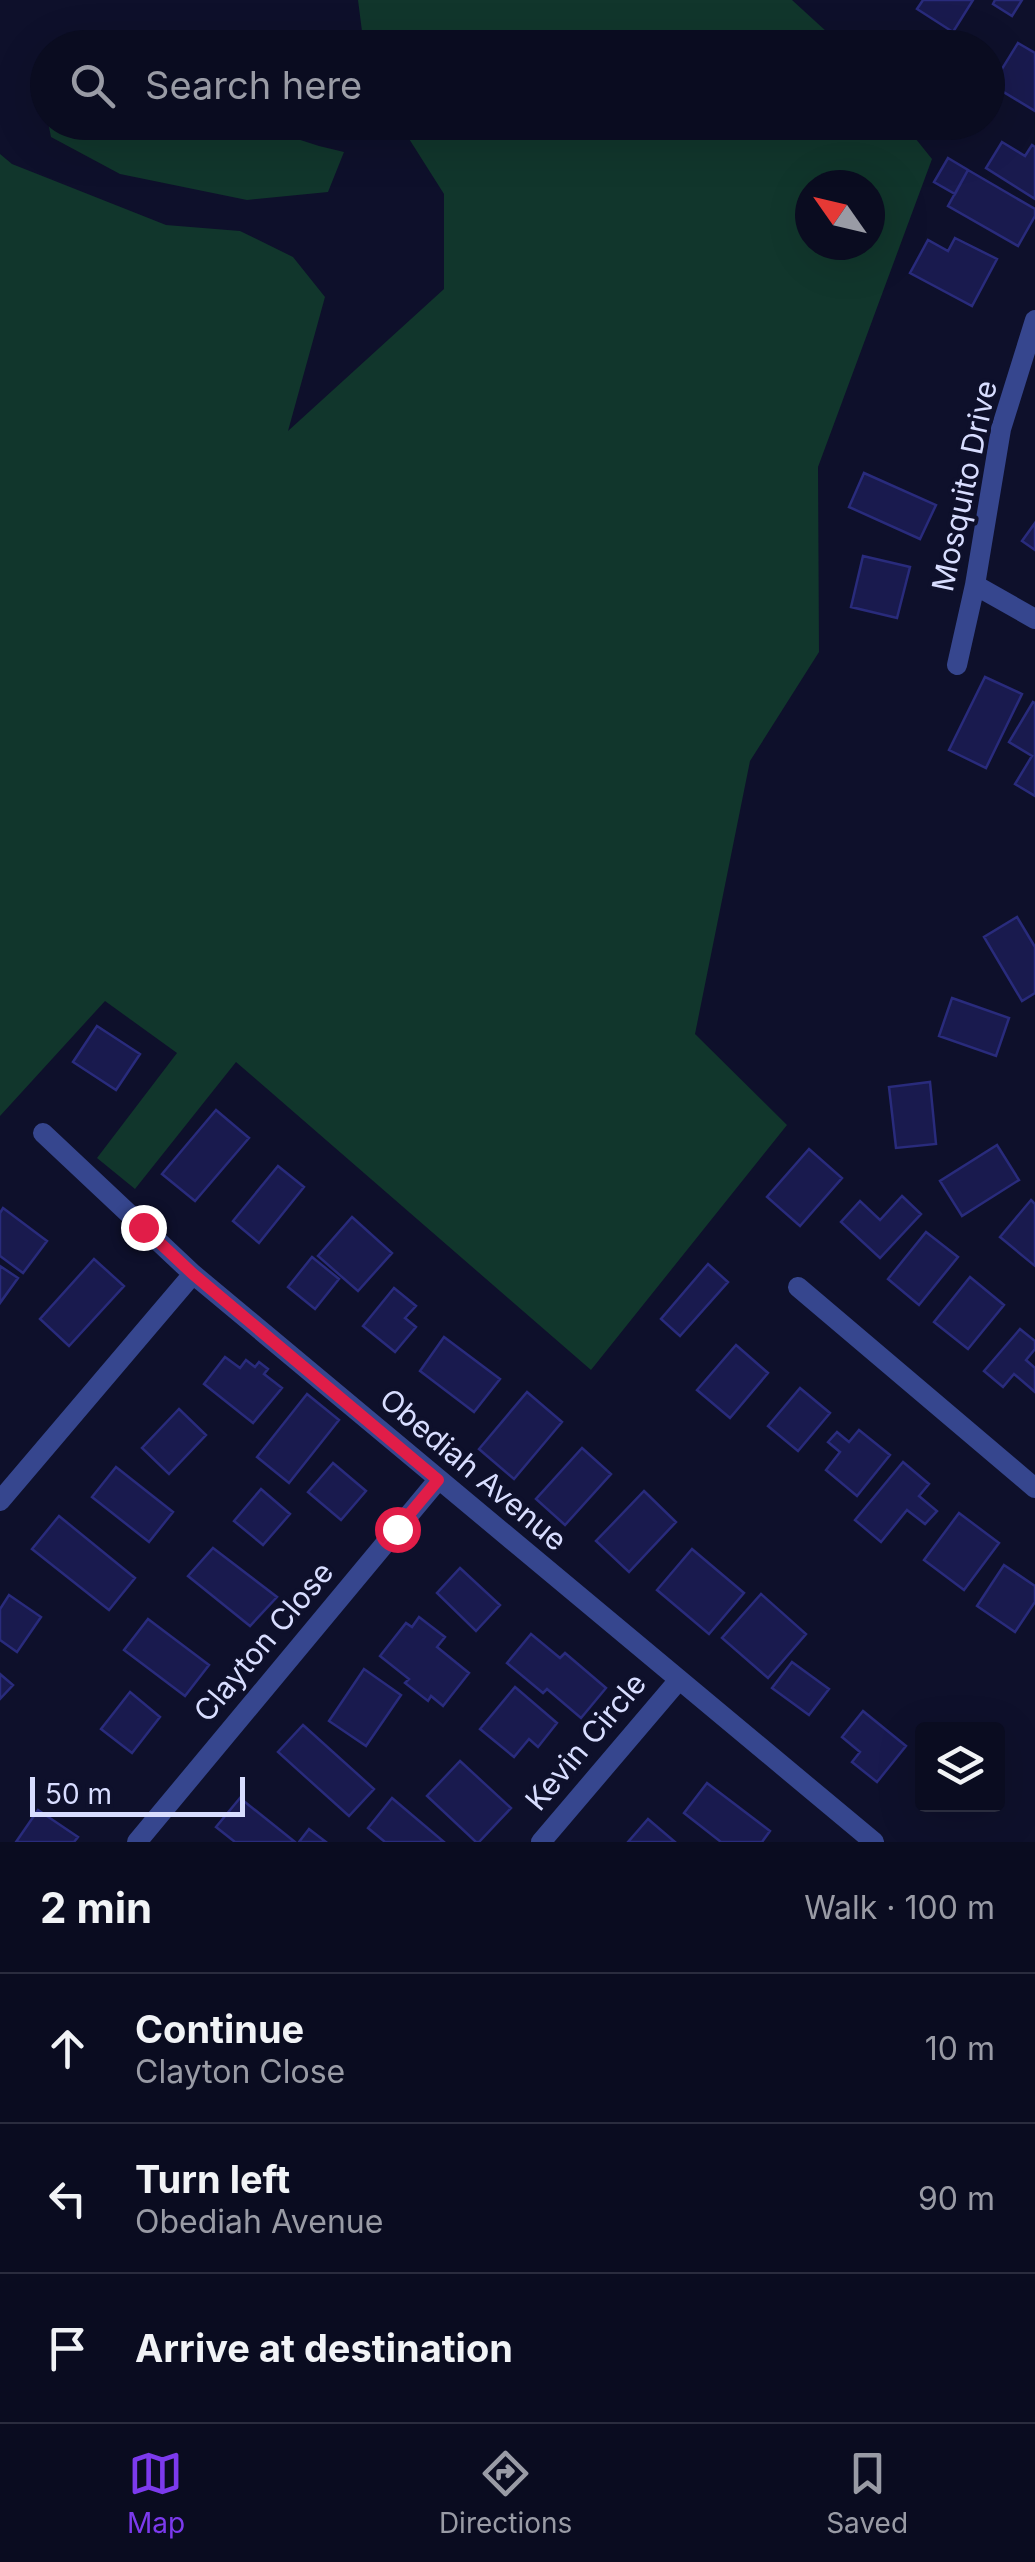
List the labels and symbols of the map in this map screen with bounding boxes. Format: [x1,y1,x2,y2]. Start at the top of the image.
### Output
north arrow [795,170,885,260]
street label: Mosquito Drive [924,377,1004,595]
route end [121,1205,167,1251]
street label: Obediah Avenue [373,1381,574,1558]
route start [375,1507,421,1553]
street label: Clayton Close [186,1554,340,1728]
street label: Kevin Circle [517,1665,653,1817]
scale bar [30,1772,245,1816]

